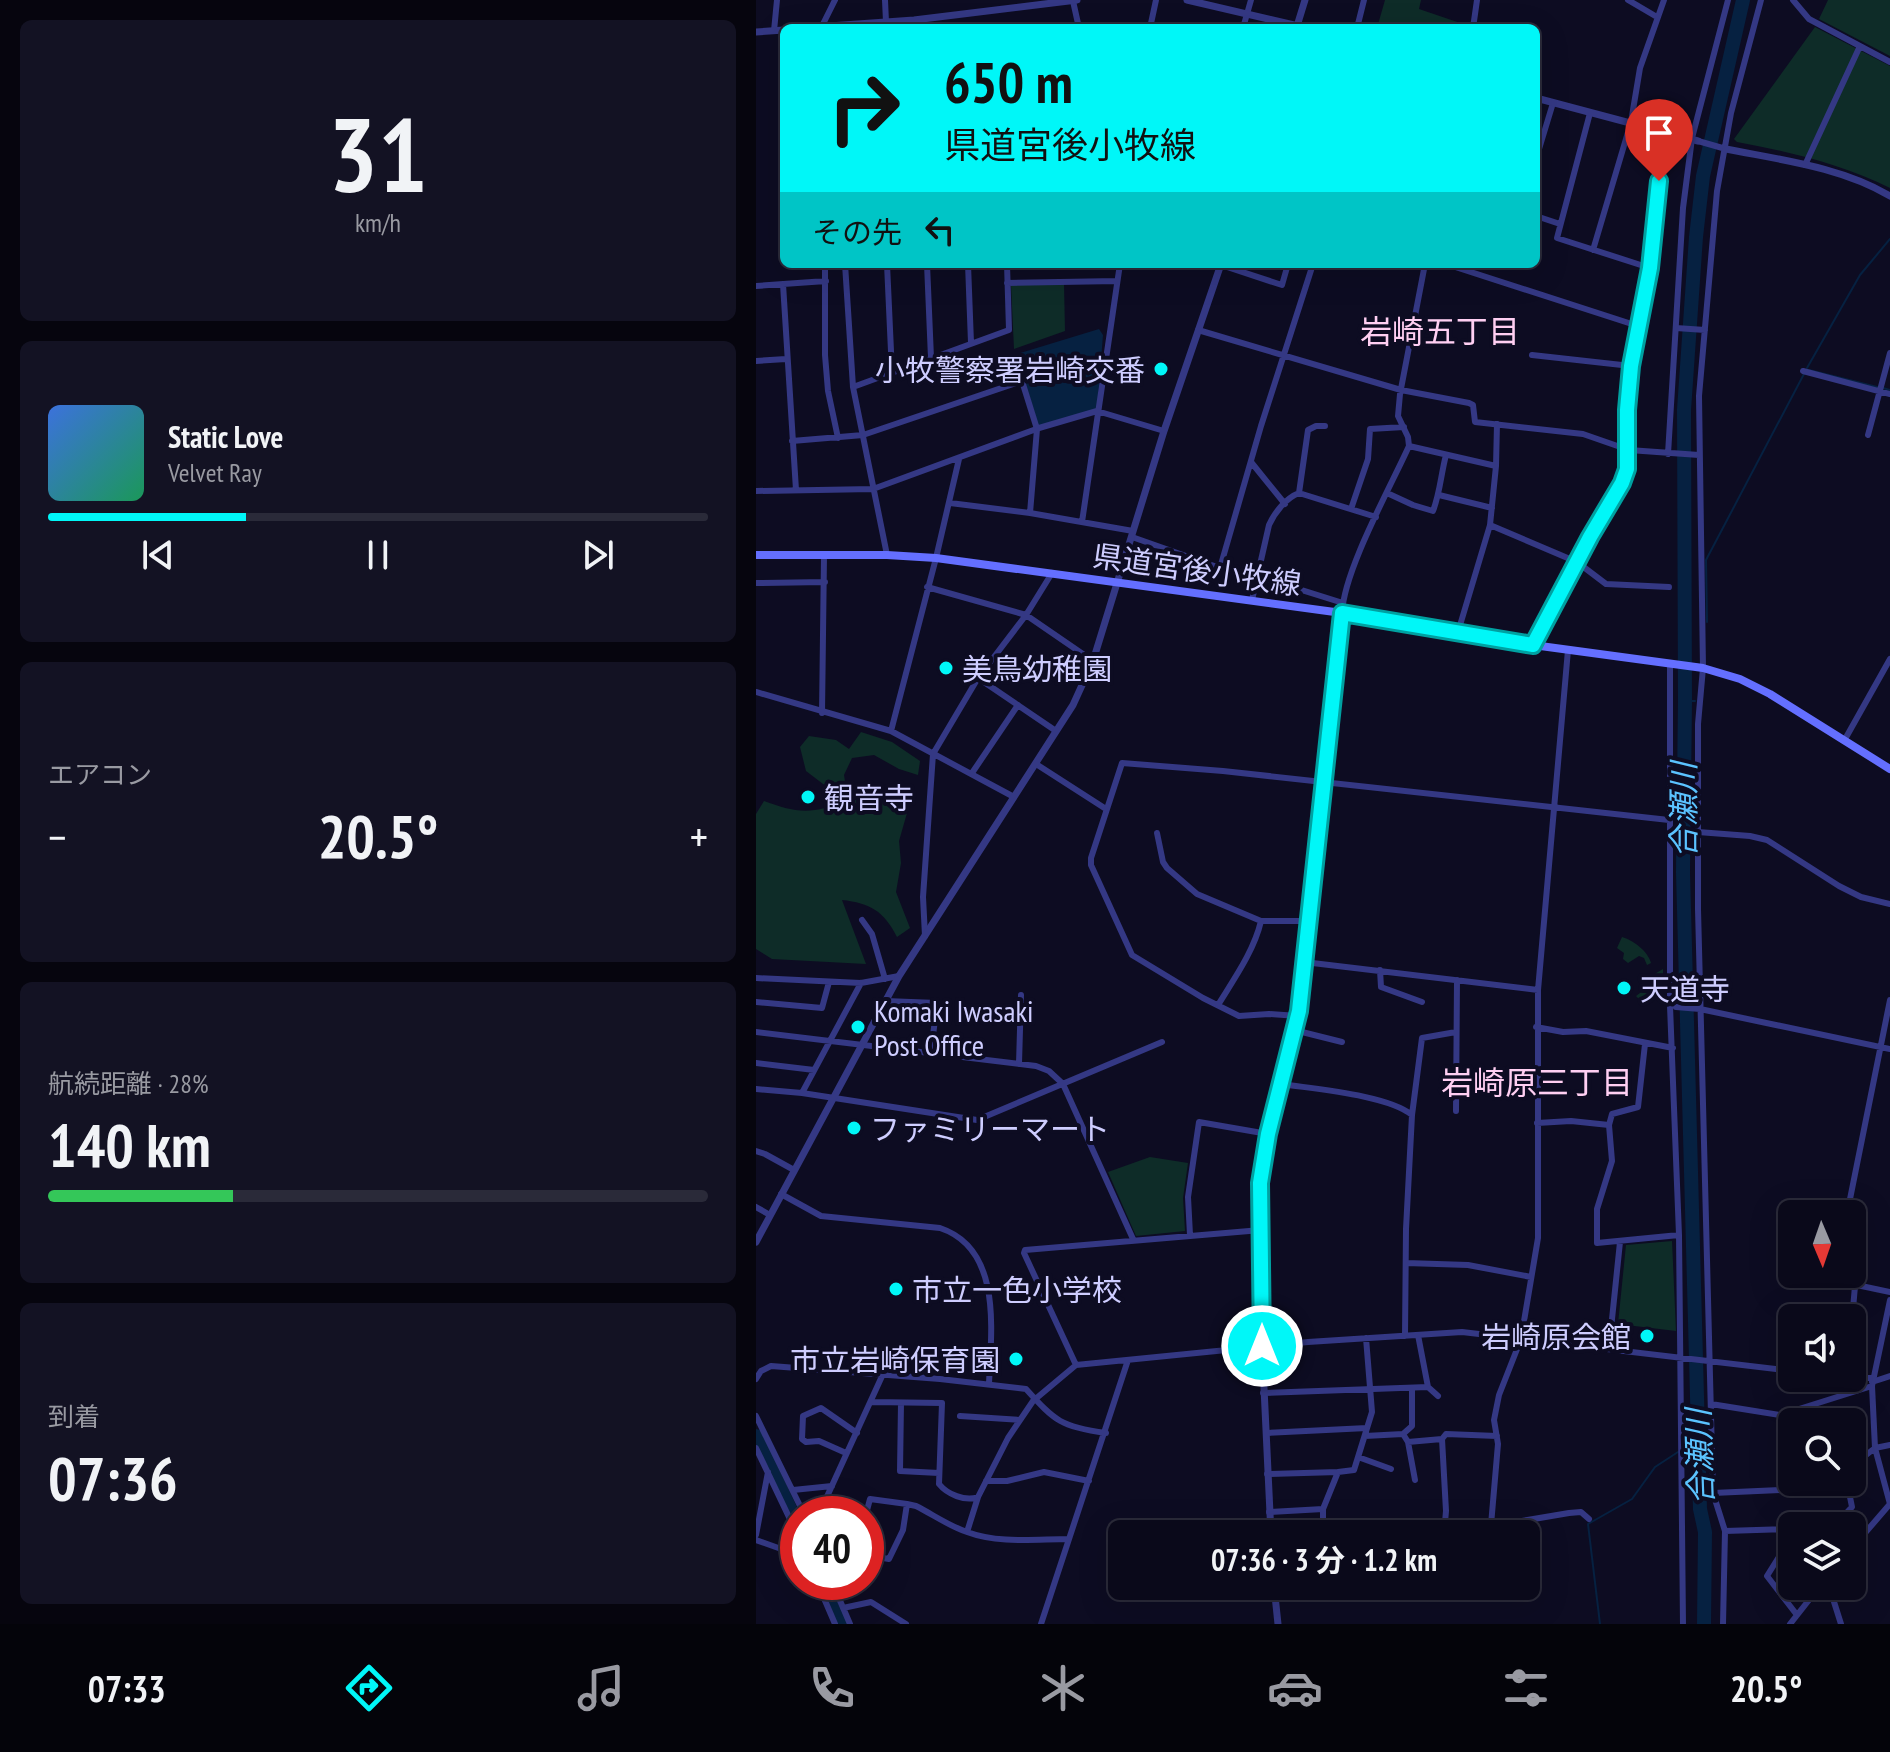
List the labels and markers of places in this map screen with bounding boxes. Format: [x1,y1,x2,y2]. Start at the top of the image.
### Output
pin [1625,99,1693,181]
place label: 小牧警察署岩崎交番 [875,350,1145,389]
marker: 小牧警察署岩崎交番 [1152,360,1170,378]
place label: 美鳥幼稚園 [962,649,1112,688]
marker: 美鳥幼稚園 [937,659,955,677]
place label: 観音寺 [824,778,914,817]
marker: 観音寺 [799,788,817,806]
place label: 天道寺 [1640,969,1730,1008]
marker: 天道寺 [1615,979,1633,997]
place label: Komaki Iwasaki Post Office [874,991,1034,1064]
marker: Komaki Iwasaki Post Office [849,1018,867,1036]
place label: ファミリーマート [870,1109,1110,1148]
marker: ファミリーマート [845,1119,863,1137]
place label: 市立一色小学校 [912,1270,1122,1309]
marker: 市立一色小学校 [887,1280,905,1298]
place label: 岩崎原会館 [1481,1317,1631,1356]
marker: 岩崎原会館 [1638,1327,1656,1345]
place label: 市立岩崎保育園 [790,1340,1000,1379]
marker: 市立岩崎保育園 [1007,1350,1025,1368]

